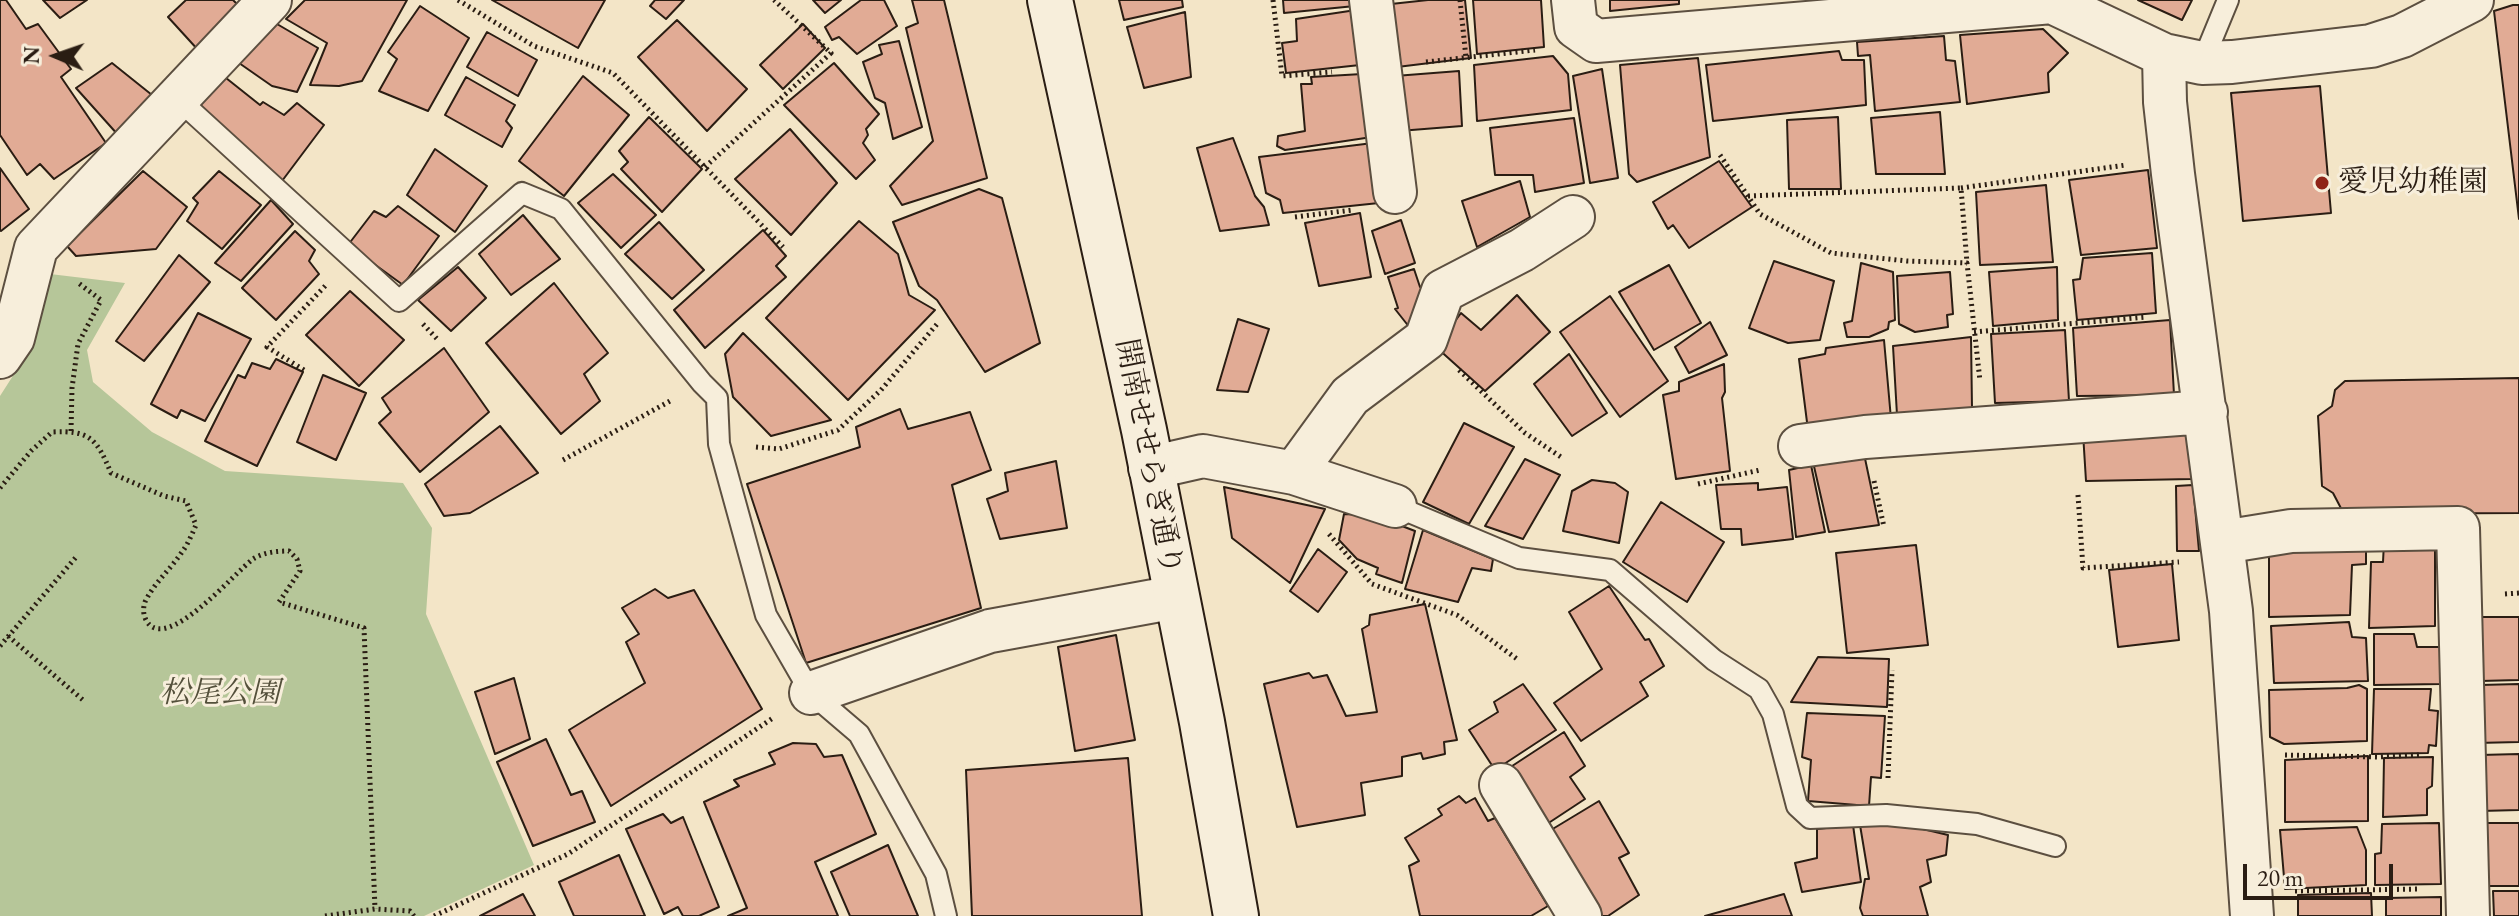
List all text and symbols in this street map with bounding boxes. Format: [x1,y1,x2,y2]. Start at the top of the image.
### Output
north arrow [16,16,96,96]
text: N [17,46,46,65]
place label: 愛児幼稚園 [2338,165,2488,201]
marker: 愛児幼稚園 [2313,174,2331,192]
street label: 開南せせらぎ通り [1107,336,1189,578]
park label: 松尾公園 [160,676,280,712]
scale bar [2247,848,2397,898]
text: 20 m [2257,862,2304,893]

